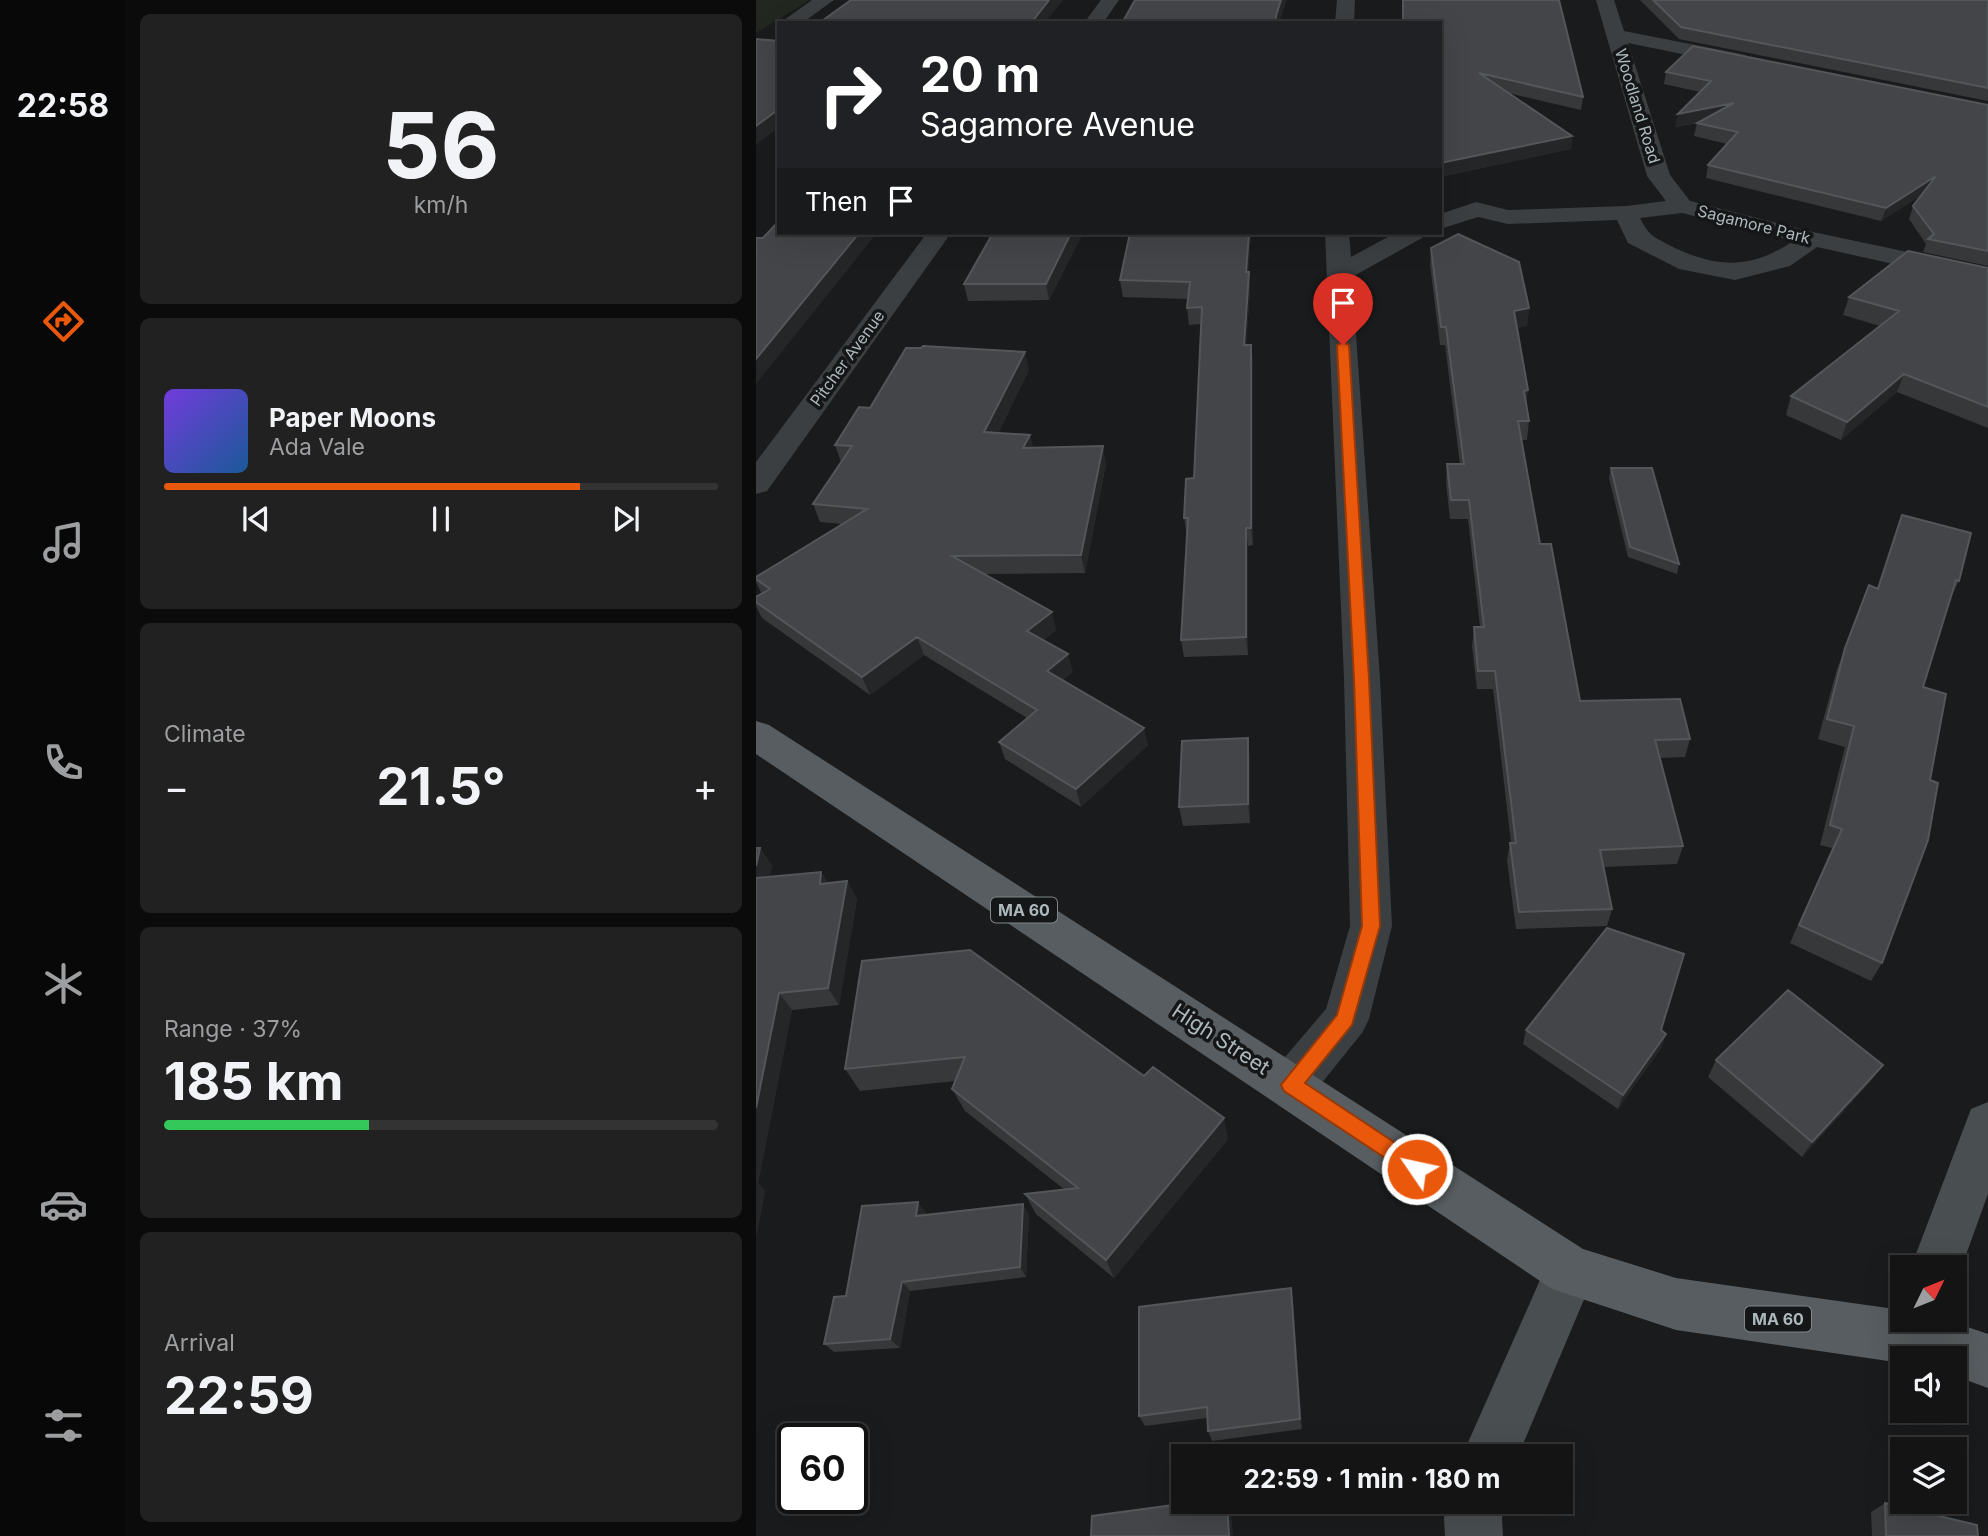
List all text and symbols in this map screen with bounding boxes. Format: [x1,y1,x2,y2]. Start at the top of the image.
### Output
text: 20 m [920,45,1040,104]
street label: Woodland Road [1611,46,1665,166]
icon: right [805,49,896,140]
text: 22:58 [17,86,109,125]
text: 56 [382,90,500,200]
text: Sagamore Avenue [920,105,1195,144]
icon: arrive [882,182,920,220]
text: Then [805,186,868,217]
text: km/h [414,191,468,219]
street label: Sagamore Park [1696,200,1813,248]
pin [1313,273,1373,345]
icon: arrive [1324,284,1362,322]
icon: directions [39,297,88,346]
street label: Pitcher Avenue [805,306,889,410]
text: Paper Moons [269,402,436,433]
text: Ada Vale [269,433,365,461]
icon: previous [237,500,275,538]
icon: pause [422,500,460,538]
icon: next [607,500,645,538]
icon: music [39,518,88,567]
text: Climate [164,720,246,748]
icon: phone [39,738,88,787]
text: 21.5° [376,755,506,818]
text: − [164,764,189,810]
text: + [693,764,718,810]
road number: MA 60 [991,898,1057,922]
icon: climate [39,959,88,1008]
street label: High Street [1168,998,1275,1080]
text: Range · 37% [164,1015,302,1043]
text: 185 km [164,1050,343,1113]
position arrow [1380,1132,1454,1206]
icon: car [39,1180,88,1229]
north arrow [1890,1255,1967,1332]
map controls [1890,1255,1967,1514]
road number: MA 60 [1745,1306,1811,1331]
text: Arrival [164,1329,235,1357]
button: sound [1890,1346,1967,1423]
text: 22:59 [164,1364,314,1427]
icon: filters [39,1401,88,1450]
speed limit sign: 60 [777,1423,868,1514]
button: layers [1890,1437,1967,1514]
text: 22:59 · 1 min · 180 m [1244,1463,1500,1494]

